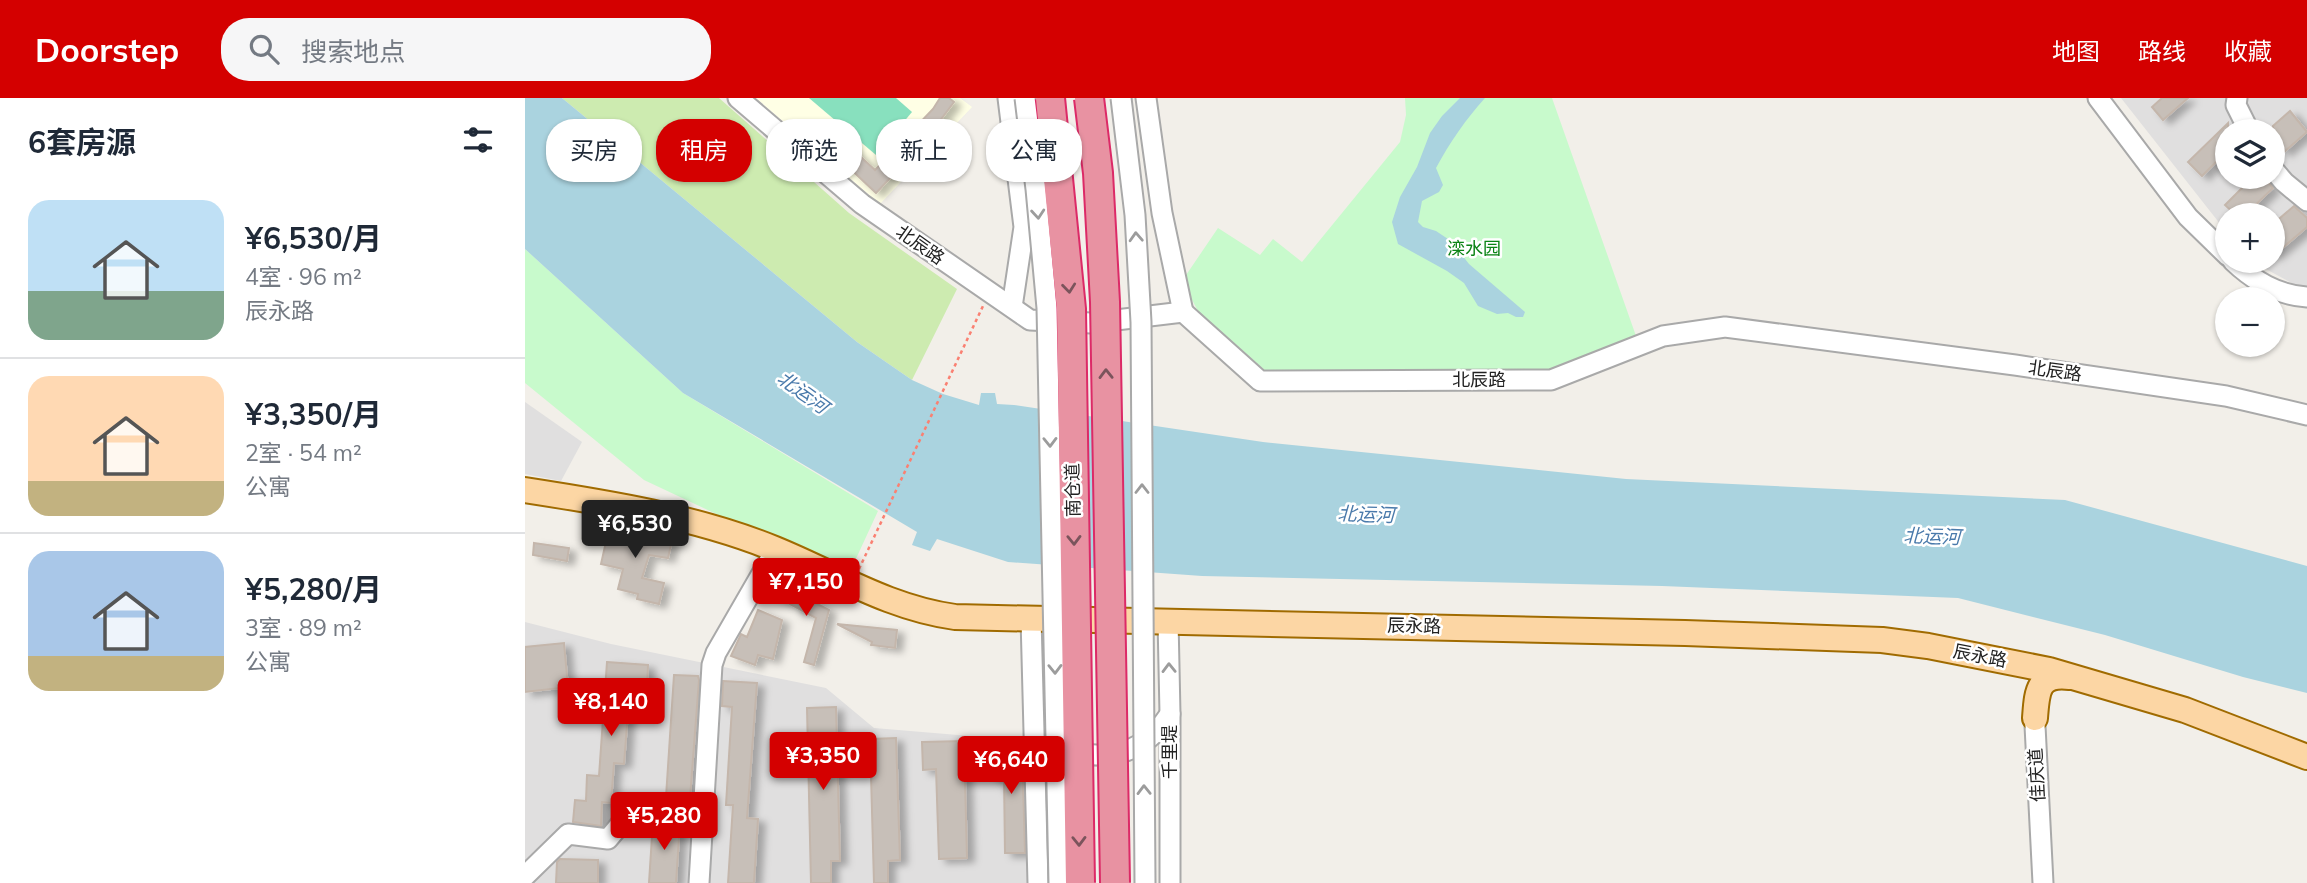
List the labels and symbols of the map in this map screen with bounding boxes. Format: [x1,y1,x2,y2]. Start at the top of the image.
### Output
one-way arrow [1030,209,1045,220]
street label: 北辰路 [892,220,949,269]
one-way arrow [1129,232,1144,243]
park label: 滦水园 [1447,237,1501,260]
one-way arrow [1061,283,1076,294]
street label: 北辰路 [2027,355,2083,386]
water label: 北运河 [773,366,836,421]
one-way arrow [1098,368,1114,379]
street label: 北辰路 [1452,368,1506,391]
one-way arrow [1042,436,1057,447]
street label: 南仓道 [1061,463,1084,517]
one-way arrow [1134,484,1150,494]
pin: ¥6,530 [578,500,692,560]
water label: 北运河 [1337,501,1399,527]
water label: 北运河 [1903,523,1965,549]
one-way arrow [1066,535,1082,545]
pin: ¥7,150 [749,559,863,618]
street label: 辰永路 [1387,614,1441,637]
street label: 辰永路 [1951,639,2009,672]
one-way arrow [1162,662,1177,673]
one-way arrow [1047,664,1063,675]
pin: ¥8,140 [554,678,668,738]
street label: 千里堤 [1158,725,1181,779]
pin: ¥3,350 [766,732,880,792]
pin: ¥6,640 [954,736,1068,796]
street label: 佳庆道 [2024,747,2049,803]
one-way arrow [1136,785,1152,795]
pin: ¥5,280 [607,792,721,852]
one-way arrow [1072,835,1087,846]

